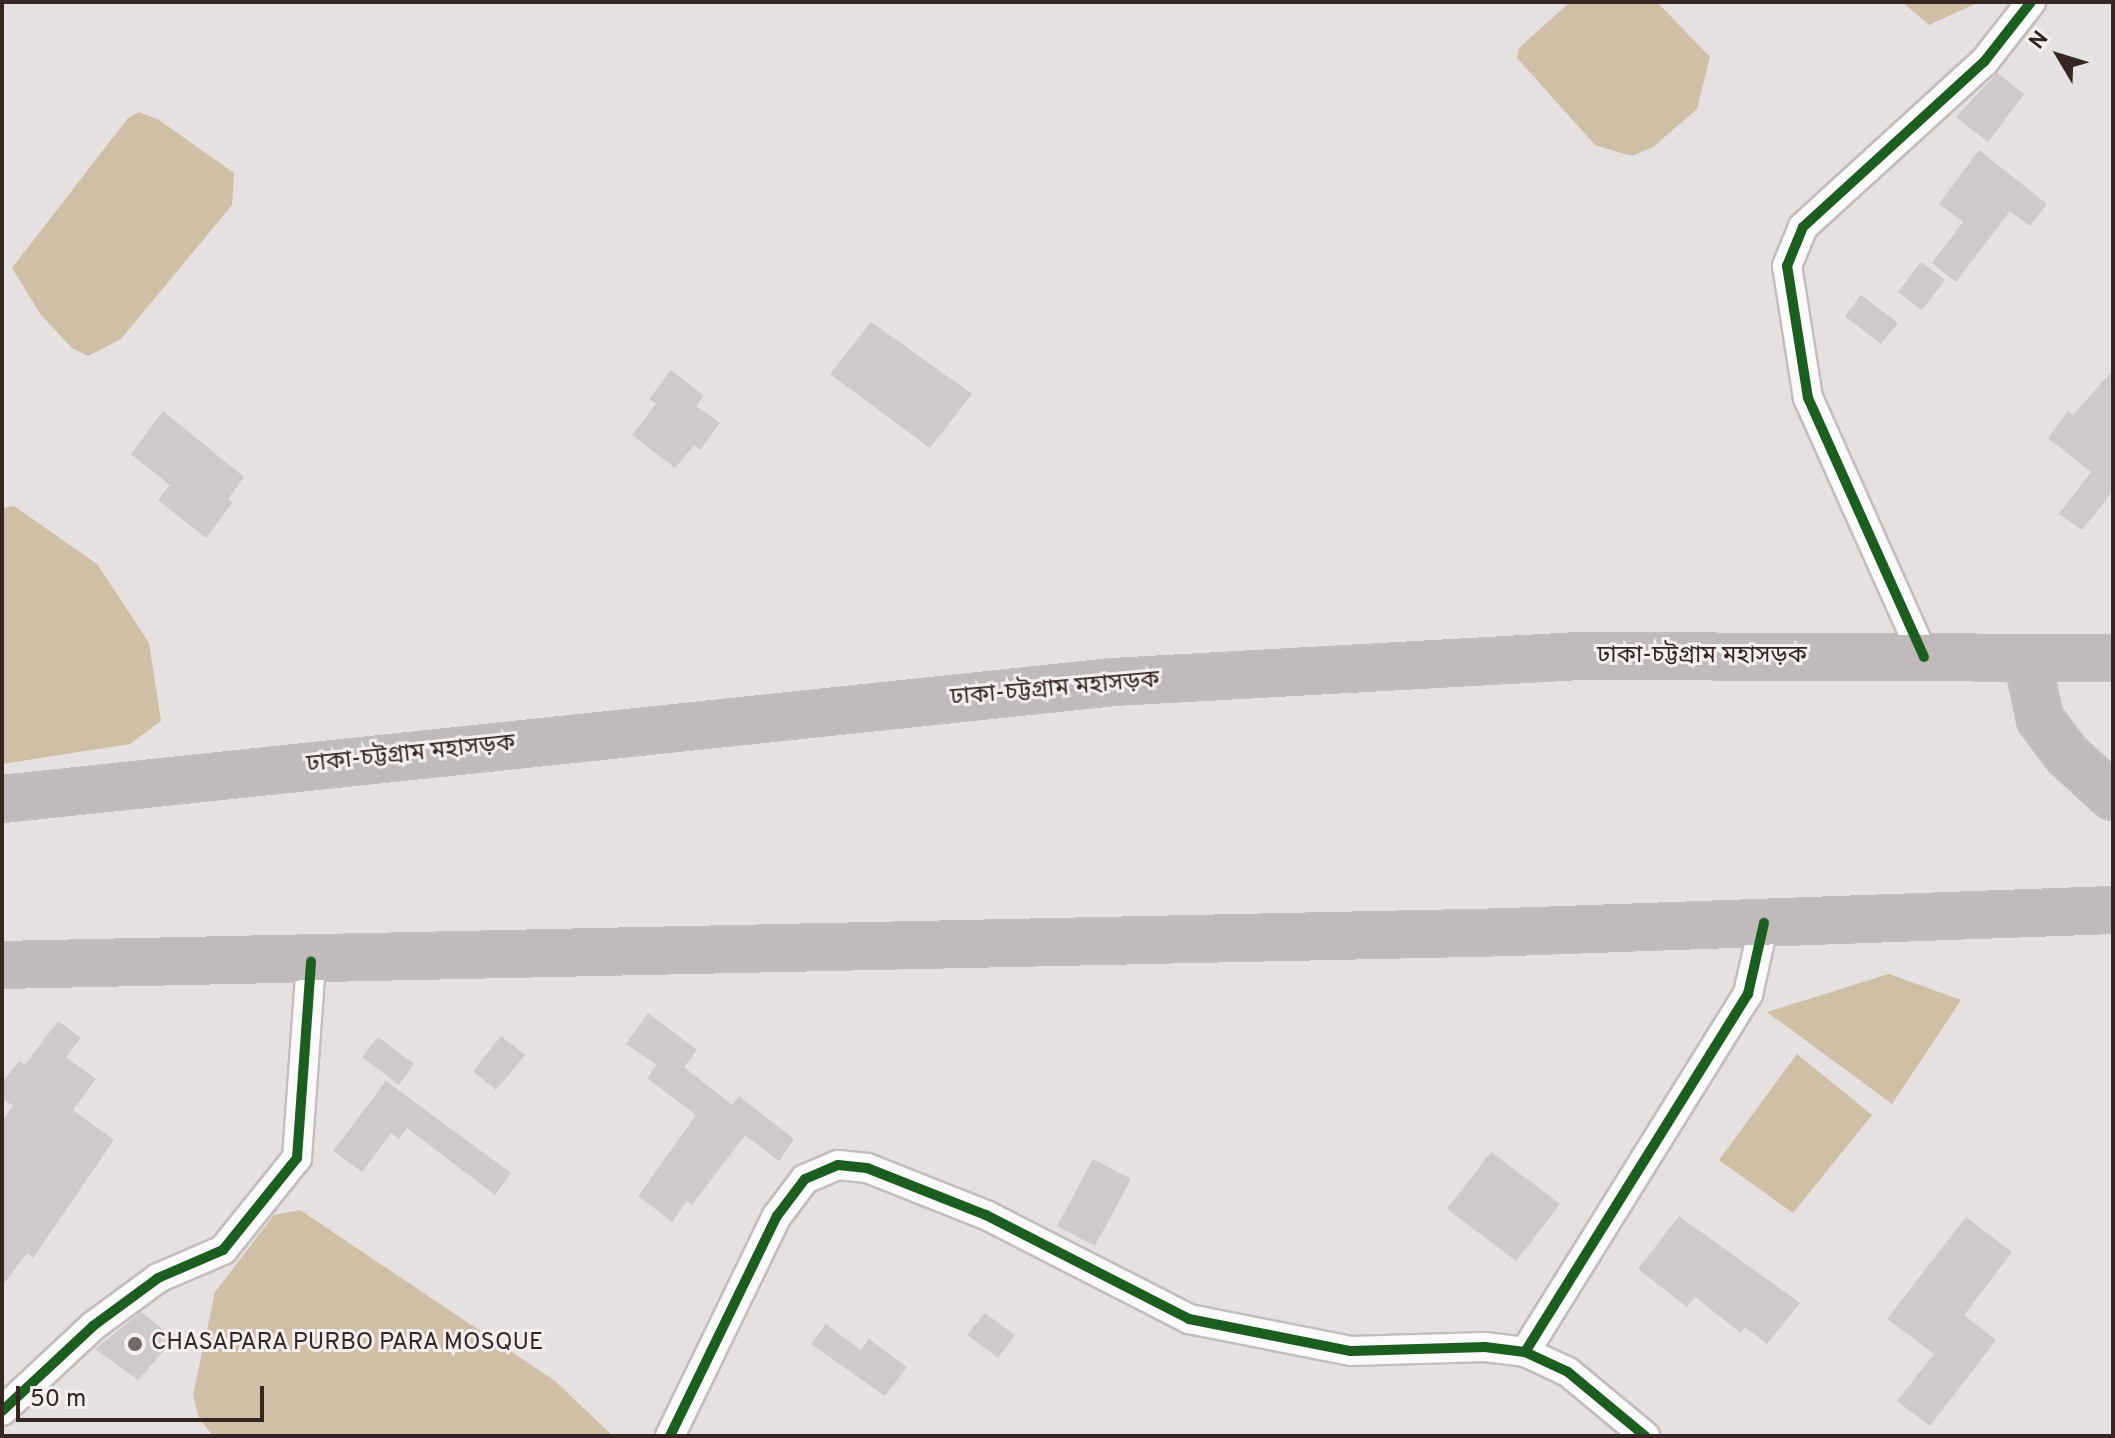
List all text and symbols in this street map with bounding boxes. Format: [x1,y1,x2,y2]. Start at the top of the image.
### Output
north arrow [2019,16,2099,96]
text: N [2024,26,2055,55]
street label: ঢাকা-চট্টগ্রাম মহাসড়ক [1597,643,1807,671]
street label: ঢাকা-চট্টগ্রাম মহাসড়ক [949,667,1161,713]
street label: ঢাকা-চট্টগ্রাম মহাসড়ক [305,730,517,780]
place label: CHASAPARA PURBO PARA MOSQUE [151,1330,545,1358]
marker: CHASAPARA PURBO PARA MOSQUE [126,1335,144,1353]
scale bar [20,1370,268,1420]
text: 50 m [30,1385,86,1415]

